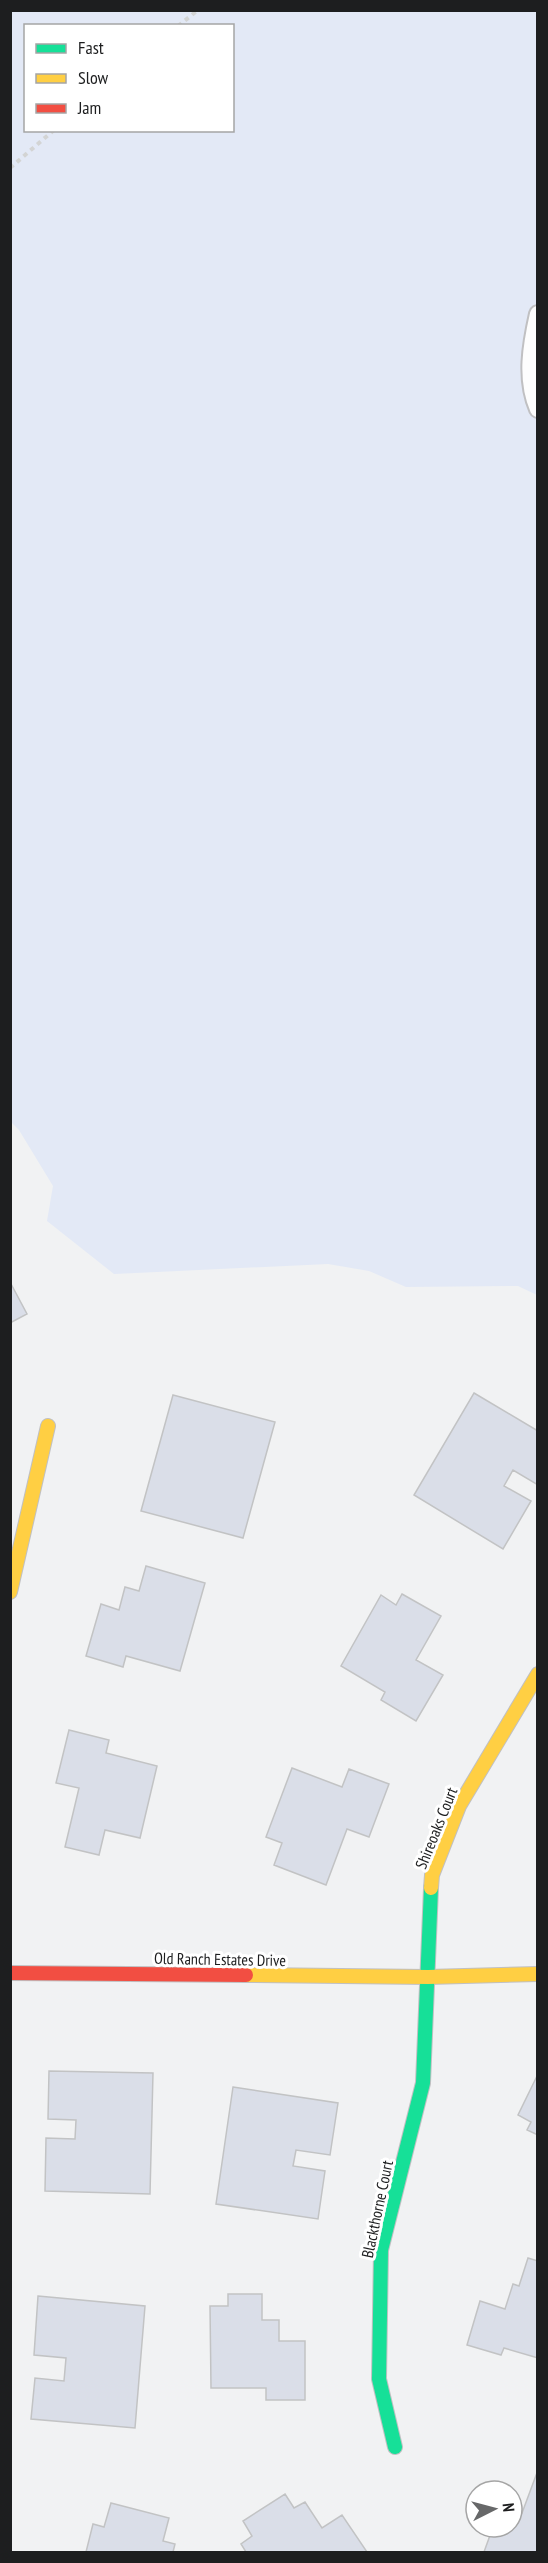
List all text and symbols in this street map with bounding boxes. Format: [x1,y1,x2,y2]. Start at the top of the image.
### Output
legend [24,24,234,132]
text: Fast [78,36,104,59]
text: Slow [78,66,109,89]
text: Jam [77,96,101,119]
street label: Shireoaks Court [411,1784,462,1872]
street label: Old Ranch Estates Drive [154,1948,286,1970]
street label: Blackthorne Court [357,2158,397,2260]
north arrow [464,2479,524,2539]
text: N [499,2502,519,2513]

